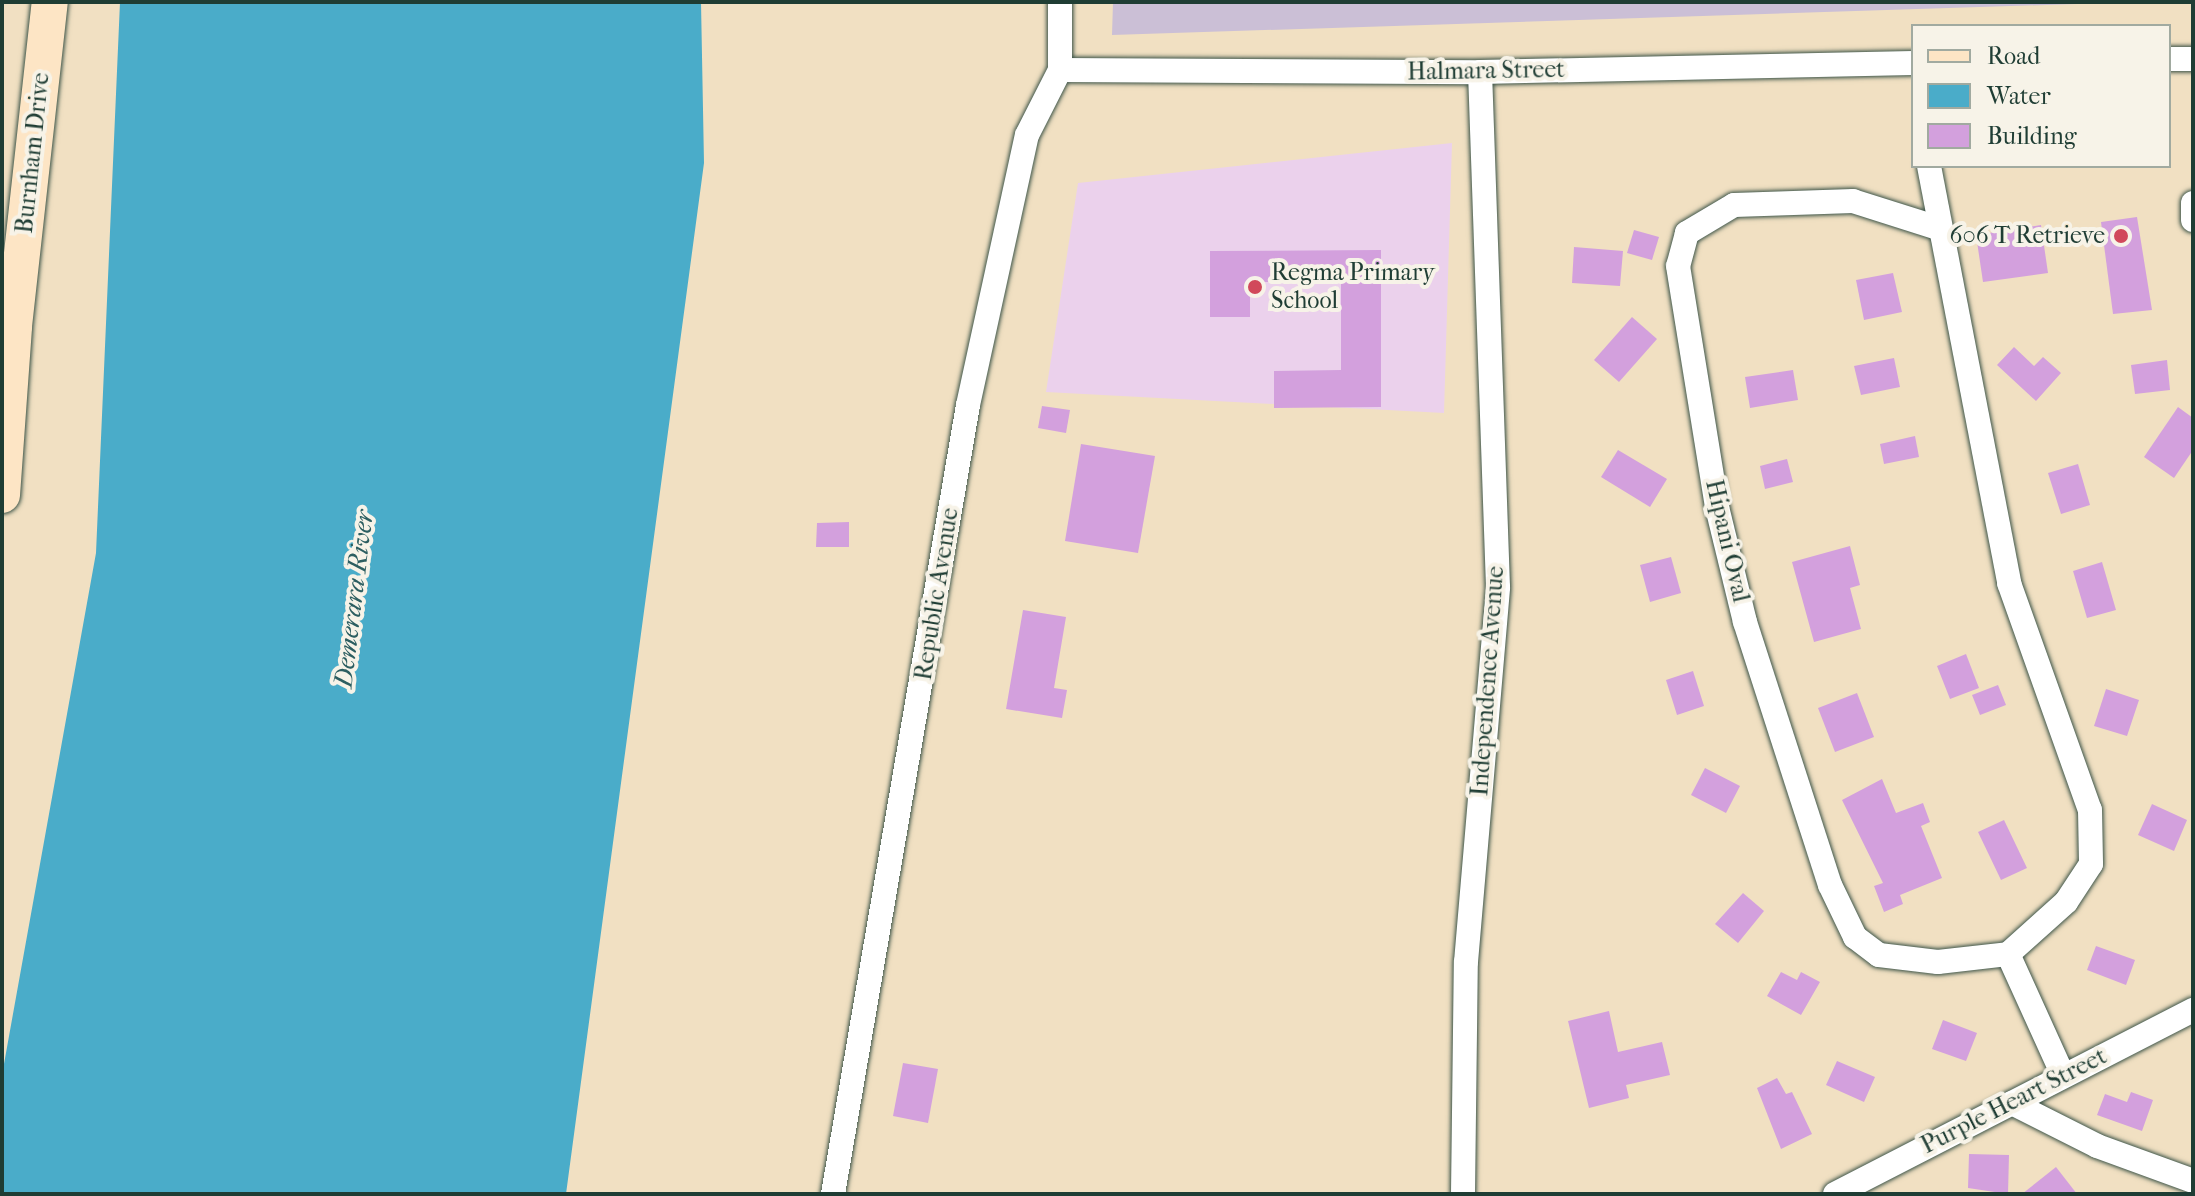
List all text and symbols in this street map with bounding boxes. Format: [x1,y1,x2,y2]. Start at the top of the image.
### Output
legend [1911,24,2171,168]
text: Road [1987,42,2040,70]
street label: Halmara Street [1407,55,1565,87]
street label: Burnham Drive [10,71,56,235]
text: Water [1987,82,2051,110]
text: Building [1987,122,2077,150]
place label: 606 T Retrieve [1950,222,2105,250]
marker: 606 T Retrieve [2112,227,2130,245]
place label: Regma Primary School [1271,259,1435,315]
marker: Regma Primary School [1246,278,1264,296]
street label: Hipani Oval [1699,477,1755,605]
street label: Republic Avenue [909,506,965,682]
water label: Demerara River [328,509,380,689]
street label: Independence Avenue [1466,565,1510,797]
street label: Purple Heart Street [1916,1042,2112,1160]

